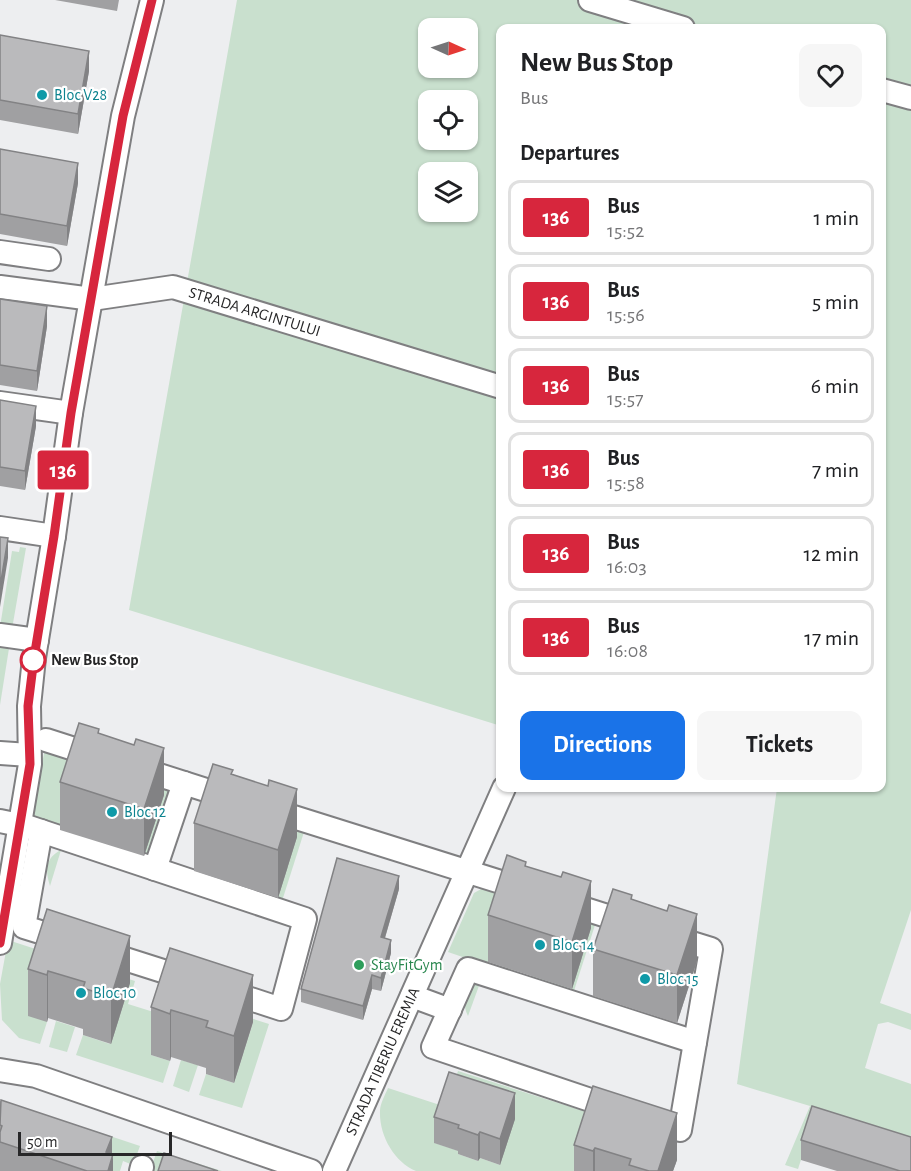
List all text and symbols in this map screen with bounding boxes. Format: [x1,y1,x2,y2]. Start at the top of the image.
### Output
north arrow [418,18,478,78]
map controls [418,18,478,222]
button: heart [799,44,862,107]
text: New Bus Stop [520,49,673,77]
place label: Bloc V28 [54,87,107,103]
marker: Bloc V28 [35,88,49,102]
text: Bus [520,88,548,108]
button: locate [418,90,478,150]
text: Departures [520,142,620,164]
button: layers [418,162,478,222]
text: Bus [607,195,640,217]
text: 136 [543,207,569,228]
text: 1 min [814,207,859,229]
text: 15:52 [607,221,644,241]
text: Bus [607,279,640,301]
street label: STRADA ARGINTULUI [187,284,322,339]
text: 136 [543,291,569,312]
text: 5 min [812,291,859,313]
text: 15:56 [607,305,645,325]
text: Bus [607,363,640,385]
text: 136 [543,375,569,396]
text: 6 min [811,375,859,397]
text: 15:57 [607,389,644,409]
text: Bus [607,447,640,469]
line badge: 136 [28,450,98,490]
text: 136 [543,459,569,480]
text: 7 min [812,459,859,481]
text: 136 [50,460,76,481]
text: 15:58 [607,473,645,493]
text: Bus [607,531,640,553]
text: 136 [543,543,569,564]
text: 12 min [804,543,859,565]
text: 16:03 [607,557,647,577]
text: Bus [607,615,640,637]
text: 136 [543,627,569,648]
text: 17 min [804,627,859,649]
text: 16:08 [607,641,648,661]
marker: New Bus Stop [20,647,46,673]
place label: New Bus Stop [51,652,139,668]
button: Directions [520,711,685,780]
button: Tickets [697,711,862,780]
place label: Bloc 12 [124,804,166,820]
marker: Bloc 12 [105,805,119,819]
place label: Bloc 14 [552,937,595,953]
marker: Bloc 14 [533,938,547,952]
place label: StayFitGym [371,957,443,974]
marker: StayFitGym [352,958,366,972]
place label: Bloc 15 [657,971,698,987]
marker: Bloc 15 [638,972,652,986]
place label: Bloc 10 [93,985,136,1001]
street label: STRADA TIBERIU EREMIA [343,985,422,1138]
marker: Bloc 10 [74,986,88,1000]
scale bar [18,1129,172,1156]
text: 50 m [27,1134,58,1150]

